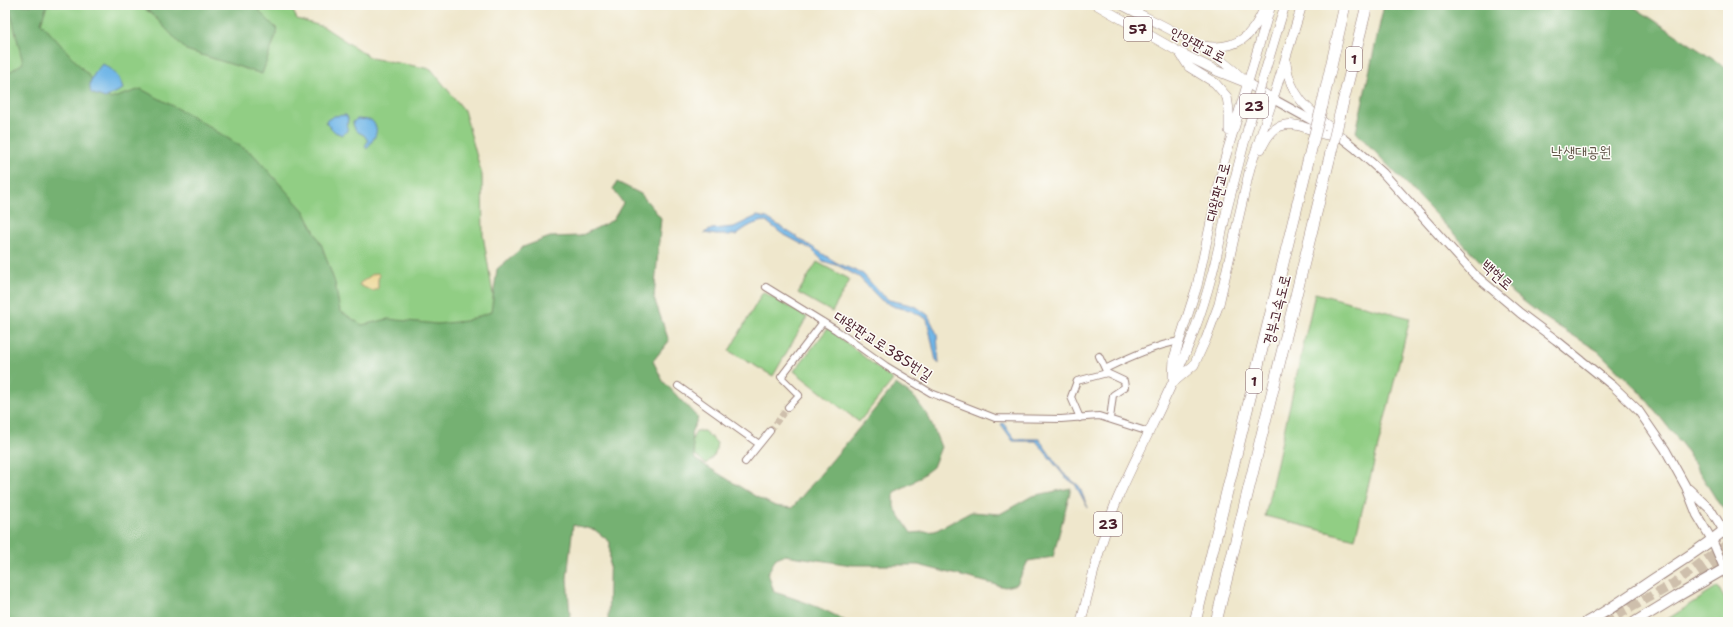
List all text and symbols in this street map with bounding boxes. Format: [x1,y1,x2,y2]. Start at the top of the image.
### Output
road number: 57 [1124,17,1152,41]
street label: 안양판교로 [1167,22,1229,68]
road number: 1 [1346,47,1362,71]
road number: 23 [1240,94,1268,118]
park label: 낙생대공원 [1551,142,1611,162]
street label: 대왕판교로 [1201,160,1235,224]
street label: 백현로 [1477,255,1517,295]
street label: 경부고속도로 [1259,272,1295,348]
street label: 대왕판교로385번길 [830,307,936,385]
road number: 1 [1246,369,1262,393]
road number: 23 [1094,512,1122,536]

